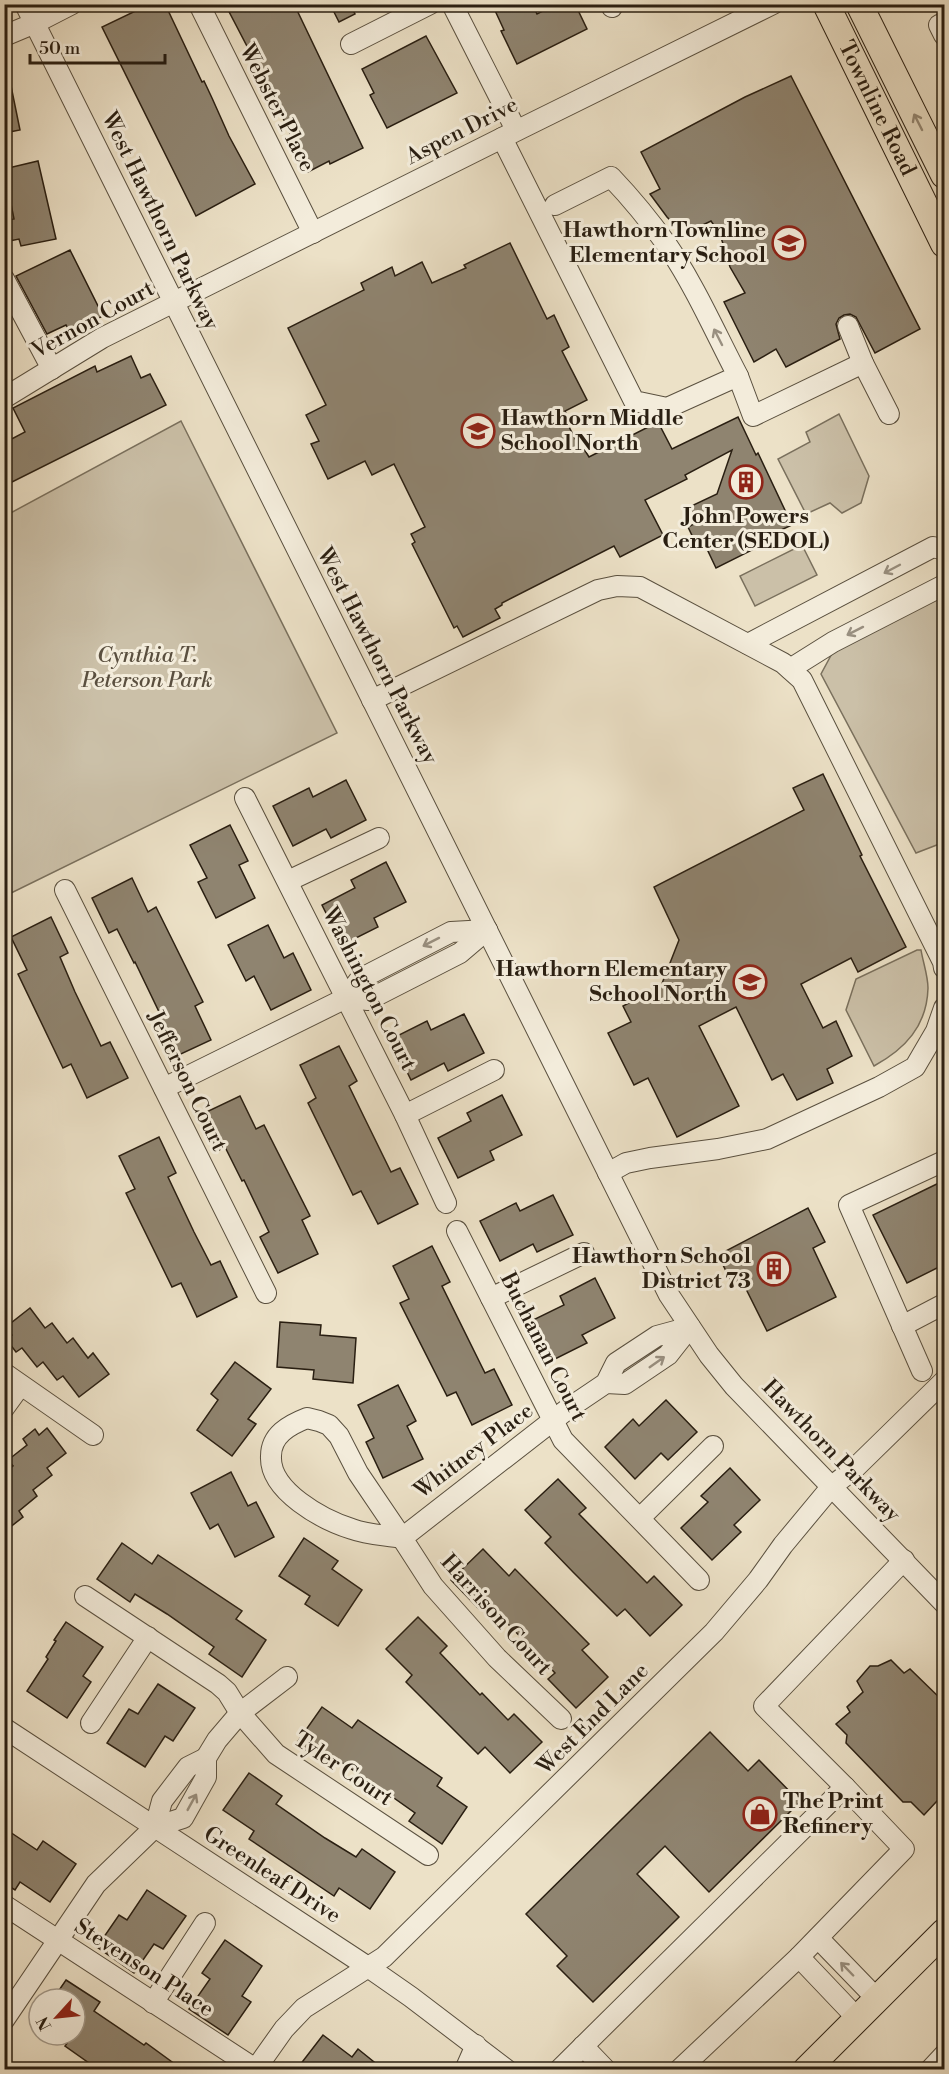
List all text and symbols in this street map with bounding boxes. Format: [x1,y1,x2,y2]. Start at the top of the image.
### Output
scale bar [30,27,165,65]
street label: Townline Road [833,36,922,181]
text: 50 m [39,37,81,60]
street label: Webster Place [233,39,321,176]
street label: Aspen Drive [401,91,523,171]
street label: West Hawthorn Parkway [95,107,225,335]
one-way arrow [912,114,924,132]
place label: Hawthorn Townline Elementary School [563,217,766,269]
school or university icon: Hawthorn Townline Elementary School [771,225,807,261]
street label: Vernon Court [26,275,159,365]
one-way arrow [712,329,723,347]
place label: Hawthorn Middle School North [501,405,684,457]
school or university icon: Hawthorn Middle School North [460,413,496,449]
building icon: John Powers Center (SEDOL) [728,464,764,500]
place label: John Powers Center (SEDOL) [662,503,830,555]
street label: West Hawthorn Parkway [310,542,443,769]
one-way arrow [883,564,901,575]
one-way arrow [847,625,864,637]
park label: Cynthia T. Peterson Park [81,642,213,694]
street label: Washington Court [316,902,422,1075]
one-way arrow [422,937,440,949]
place label: Hawthorn Elementary School North [496,956,728,1008]
school or university icon: Hawthorn Elementary School North [732,964,768,1000]
street label: Jefferson Court [141,1006,233,1156]
place label: Hawthorn School District 73 [572,1243,751,1295]
building icon: Hawthorn School District 73 [756,1251,792,1287]
street label: Buchanan Court [494,1267,592,1426]
one-way arrow [648,1356,665,1368]
street label: Hawthorn Parkway [756,1374,906,1528]
street label: Whitney Place [408,1397,539,1505]
street label: Harrison Court [435,1549,558,1681]
street label: West End Lane [531,1657,655,1781]
street label: Tyler Court [288,1726,398,1812]
place label: The Print Refinery [783,1788,883,1840]
one-way arrow [187,1793,198,1811]
shop icon: The Print Refinery [742,1796,778,1832]
street label: Greenleaf Drive [198,1821,346,1929]
street label: Stevenson Place [69,1913,219,2023]
one-way arrow [840,1961,854,1976]
north arrow [27,1987,87,2047]
text: N [33,2013,56,2034]

